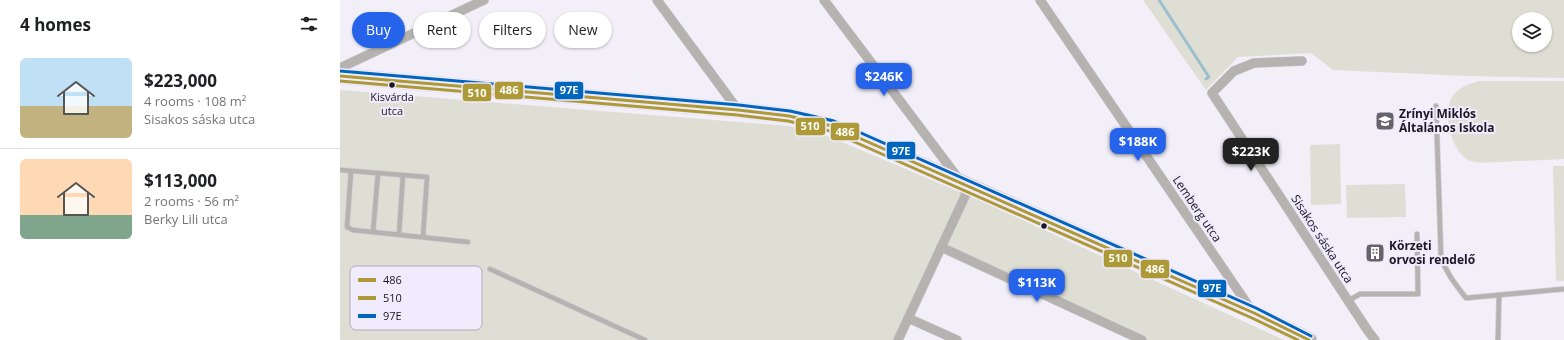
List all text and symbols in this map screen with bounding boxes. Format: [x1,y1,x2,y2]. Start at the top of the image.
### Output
chip: Buy [352,12,405,48]
chip: Rent [413,12,471,48]
chip: Filters [479,12,546,48]
chip: New [554,12,612,48]
map controls [1512,12,1552,52]
button: layers [1512,12,1552,52]
text: 4 homes [20,13,91,36]
icon: filters [298,13,320,35]
pin: $246K [856,63,912,97]
text: $246K [865,67,903,85]
text: $223,000 [144,69,217,92]
icon: home [52,74,100,122]
marker: Kisvárda utca [387,80,397,90]
line badge: 486 [494,81,524,100]
line badge: 97E [554,81,584,100]
text: 486 [500,82,518,97]
text: 97E [560,82,578,97]
line badge: 510 [462,83,492,102]
text: 510 [468,85,486,100]
place label: Kisvárda utca [370,89,414,118]
text: 4 rooms · 108 m² [144,92,246,110]
place label: Zrínyi Miklós Általános Iskola [1399,105,1494,136]
text: Sisakos sáska utca [144,110,255,128]
school or university icon: Zrínyi Miklós Általános Iskola [1374,110,1396,132]
line badge: 510 [795,117,826,136]
text: 510 [801,118,819,133]
line badge: 486 [830,122,860,141]
text: 486 [836,124,854,139]
pin: $188K [1110,128,1166,162]
text: $188K [1119,132,1157,150]
pin: $223K [1223,138,1279,172]
line badge: 97E [886,141,916,160]
text: $223K [1232,142,1270,160]
text: 97E [892,143,910,158]
text: $113,000 [144,169,217,192]
street label: Lemberg utca [1169,172,1226,245]
icon: home [52,175,100,223]
street label: Sisakos sáska utca [1287,191,1357,286]
text: 2 rooms · 56 m² [144,192,239,210]
text: Berky Lili utca [144,210,228,228]
unlabelled marker [1039,221,1049,231]
place label: Körzeti orvosi rendelő [1389,237,1476,268]
building icon: Körzeti orvosi rendelő [1364,242,1386,264]
line badge: 510 [1103,249,1133,268]
text: 510 [1109,250,1127,265]
line badge: 486 [1140,259,1170,279]
text: 486 [1146,261,1164,276]
legend [350,266,482,330]
pin: $113K [1009,269,1065,303]
text: 486 [383,272,402,287]
text: $113K [1018,273,1056,291]
line badge: 97E [1197,279,1227,298]
text: 97E [1203,280,1221,295]
text: 510 [383,290,402,305]
text: 97E [383,308,402,323]

